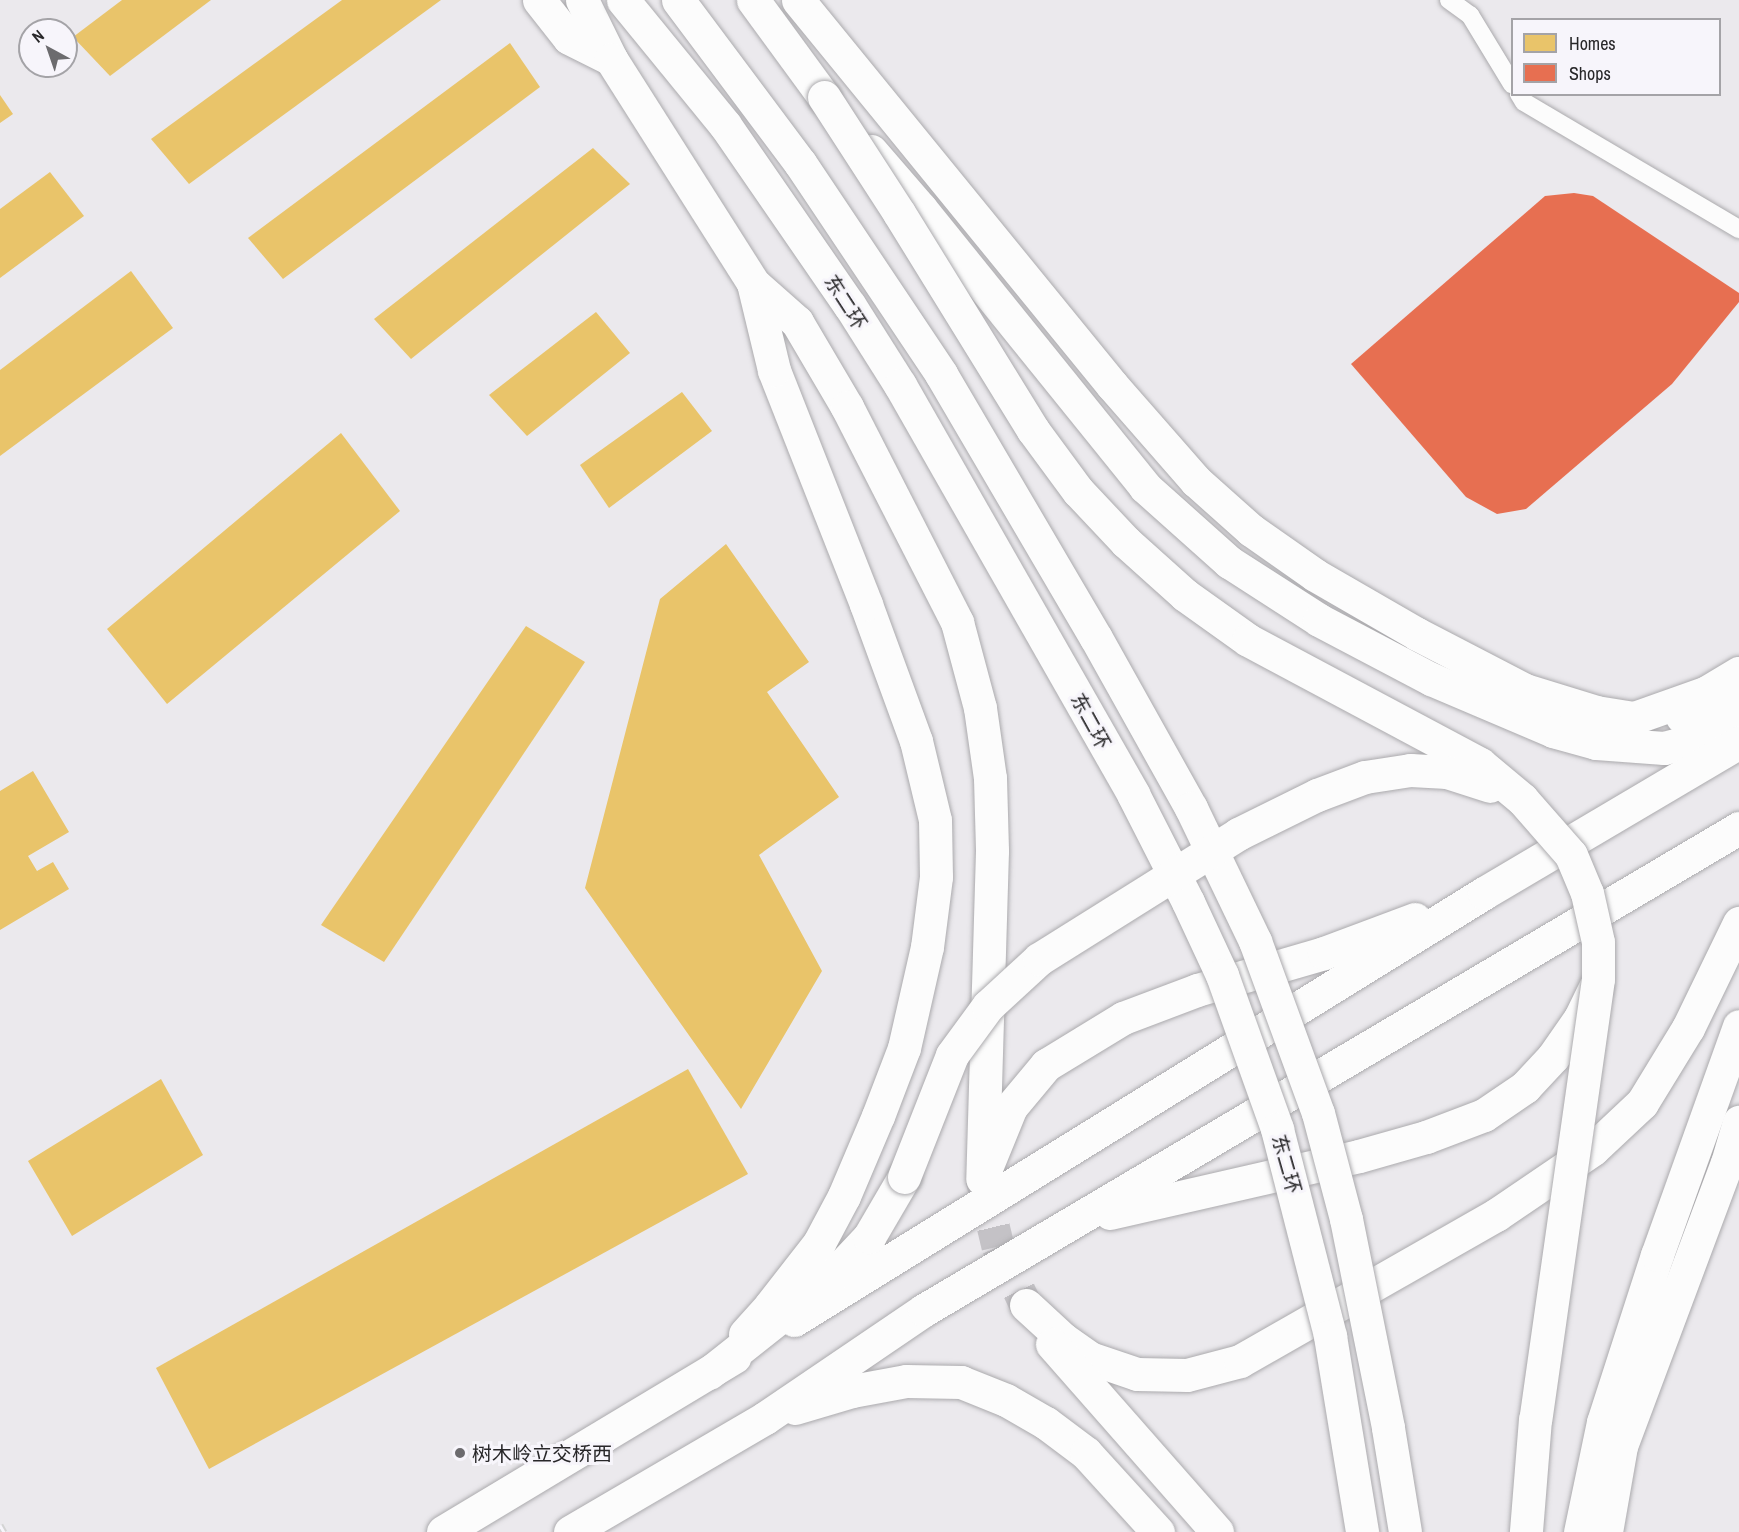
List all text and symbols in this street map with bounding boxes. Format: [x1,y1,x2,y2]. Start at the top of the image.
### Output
north arrow [18,18,78,78]
legend [1511,18,1721,96]
text: N [27,24,48,47]
text: Homes [1569,31,1616,56]
text: Shops [1569,61,1611,86]
street label: 东二环 [820,270,872,334]
street label: 东二环 [1066,689,1116,753]
street label: 东二环 [1267,1132,1307,1196]
place label: 树木岭立交桥西 [472,1441,612,1465]
marker: 树木岭立交桥西 [453,1446,467,1460]

